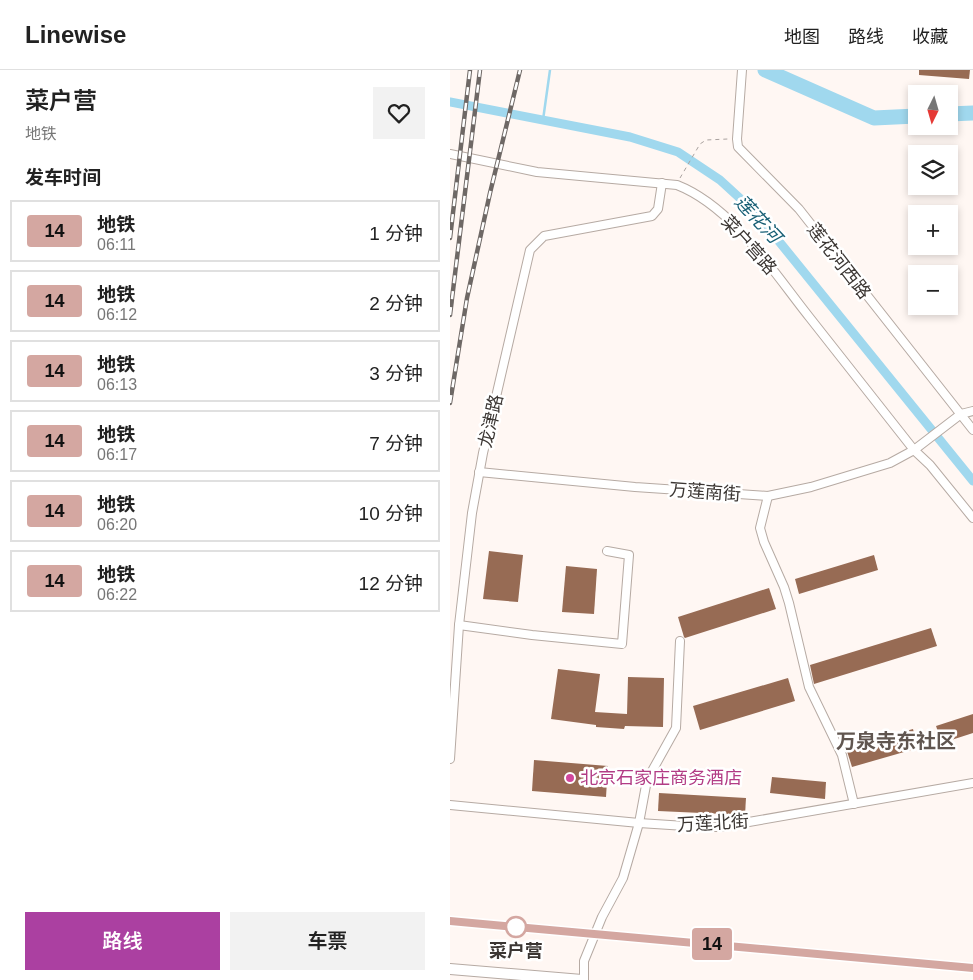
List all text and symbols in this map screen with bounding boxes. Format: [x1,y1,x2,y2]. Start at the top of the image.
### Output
text: Linewise [25,21,126,48]
text: 地图 [784,27,820,47]
text: 路线 [848,27,884,47]
text: 收藏 [912,27,948,47]
north arrow [908,85,958,135]
map controls [908,85,958,315]
text: 菜户营 [25,87,97,114]
button: heart [373,87,425,139]
text: 地铁 [25,125,57,142]
button: layers [908,145,958,195]
text: 发车时间 [25,167,101,188]
water label: 莲花河 [731,191,788,250]
button: + [908,205,958,255]
street label: 菜户营路 [717,212,781,278]
text: 地铁 [97,214,135,235]
street label: 莲花河西路 [803,219,875,303]
text: 14 [44,221,65,241]
text: 1 分钟 [369,223,423,244]
text: 06:11 [97,236,136,253]
button: − [908,265,958,315]
text: 地铁 [97,284,135,305]
text: 14 [44,291,65,311]
text: 2 分钟 [369,293,423,314]
text: 06:12 [97,306,137,323]
text: 地铁 [97,354,135,375]
text: 14 [44,361,65,381]
text: 3 分钟 [369,363,423,384]
text: 06:13 [97,376,137,393]
street label: 龙津路 [475,392,507,450]
text: 地铁 [97,424,135,445]
text: 14 [44,431,65,451]
text: 7 分钟 [369,433,423,454]
text: 06:17 [97,446,137,463]
street label: 万莲南街 [668,480,742,504]
text: 地铁 [97,494,135,515]
text: 14 [44,501,65,521]
text: 10 分钟 [359,503,423,524]
text: 06:20 [97,516,137,533]
text: 地铁 [97,564,135,585]
text: 14 [44,571,65,591]
text: 12 分钟 [359,573,423,594]
text: 06:22 [97,586,137,603]
district label: 万泉寺东社区 [836,730,956,752]
place label: 北京石家庄商务酒店 [580,768,742,788]
marker: 北京石家庄商务酒店 [564,772,576,784]
street label: 万莲北街 [677,811,749,835]
button: 路线 [25,912,220,970]
button: 车票 [230,912,425,970]
marker: 菜户营 [505,916,527,938]
line badge: 14 [690,928,734,960]
text: 14 [702,934,722,954]
place label: 菜户营 [489,941,543,961]

